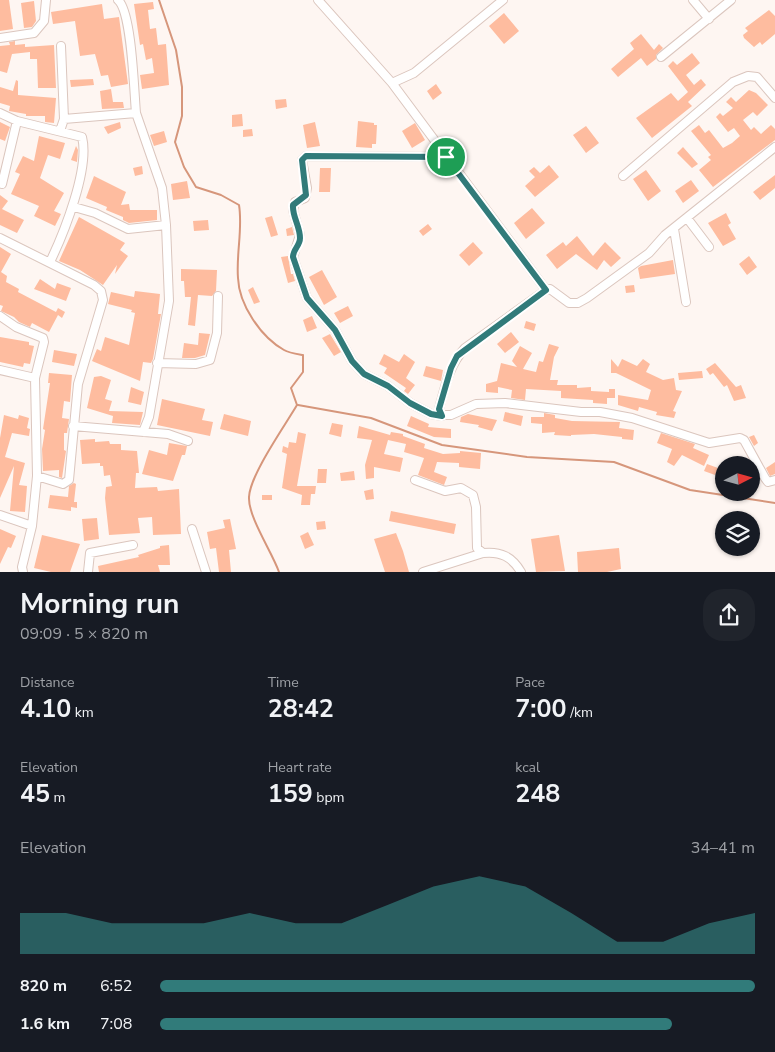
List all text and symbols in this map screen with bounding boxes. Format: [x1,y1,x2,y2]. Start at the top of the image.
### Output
pin [425,136,467,178]
icon: arrive [432,143,460,171]
north arrow [715,456,760,501]
map controls [715,456,760,556]
button: layers [715,511,760,556]
text: Morning run [20,585,179,623]
button: share [703,589,755,641]
text: 09:09 · 5 × 820 m [20,623,148,645]
text: Distance [20,673,74,692]
text: Time [268,673,299,692]
text: Pace [515,673,545,692]
text: 4.10 [20,692,71,726]
text: 28:42 [268,692,334,726]
text: 7:00 [515,692,567,726]
text: km [71,703,94,722]
text: /km [567,703,593,722]
text: Elevation [20,758,78,777]
text: Heart rate [268,758,332,777]
text: kcal [515,758,540,777]
text: 45 [20,777,50,811]
text: 159 [268,777,313,811]
text: 248 [515,777,560,811]
text: m [50,788,66,807]
text: bpm [313,788,345,807]
text: Elevation [20,837,86,859]
text: 34–41 m [691,837,755,859]
text: 820 m [20,975,67,997]
text: 6:52 [100,975,132,997]
text: 1.6 km [20,1013,70,1035]
text: 7:08 [100,1013,132,1035]

